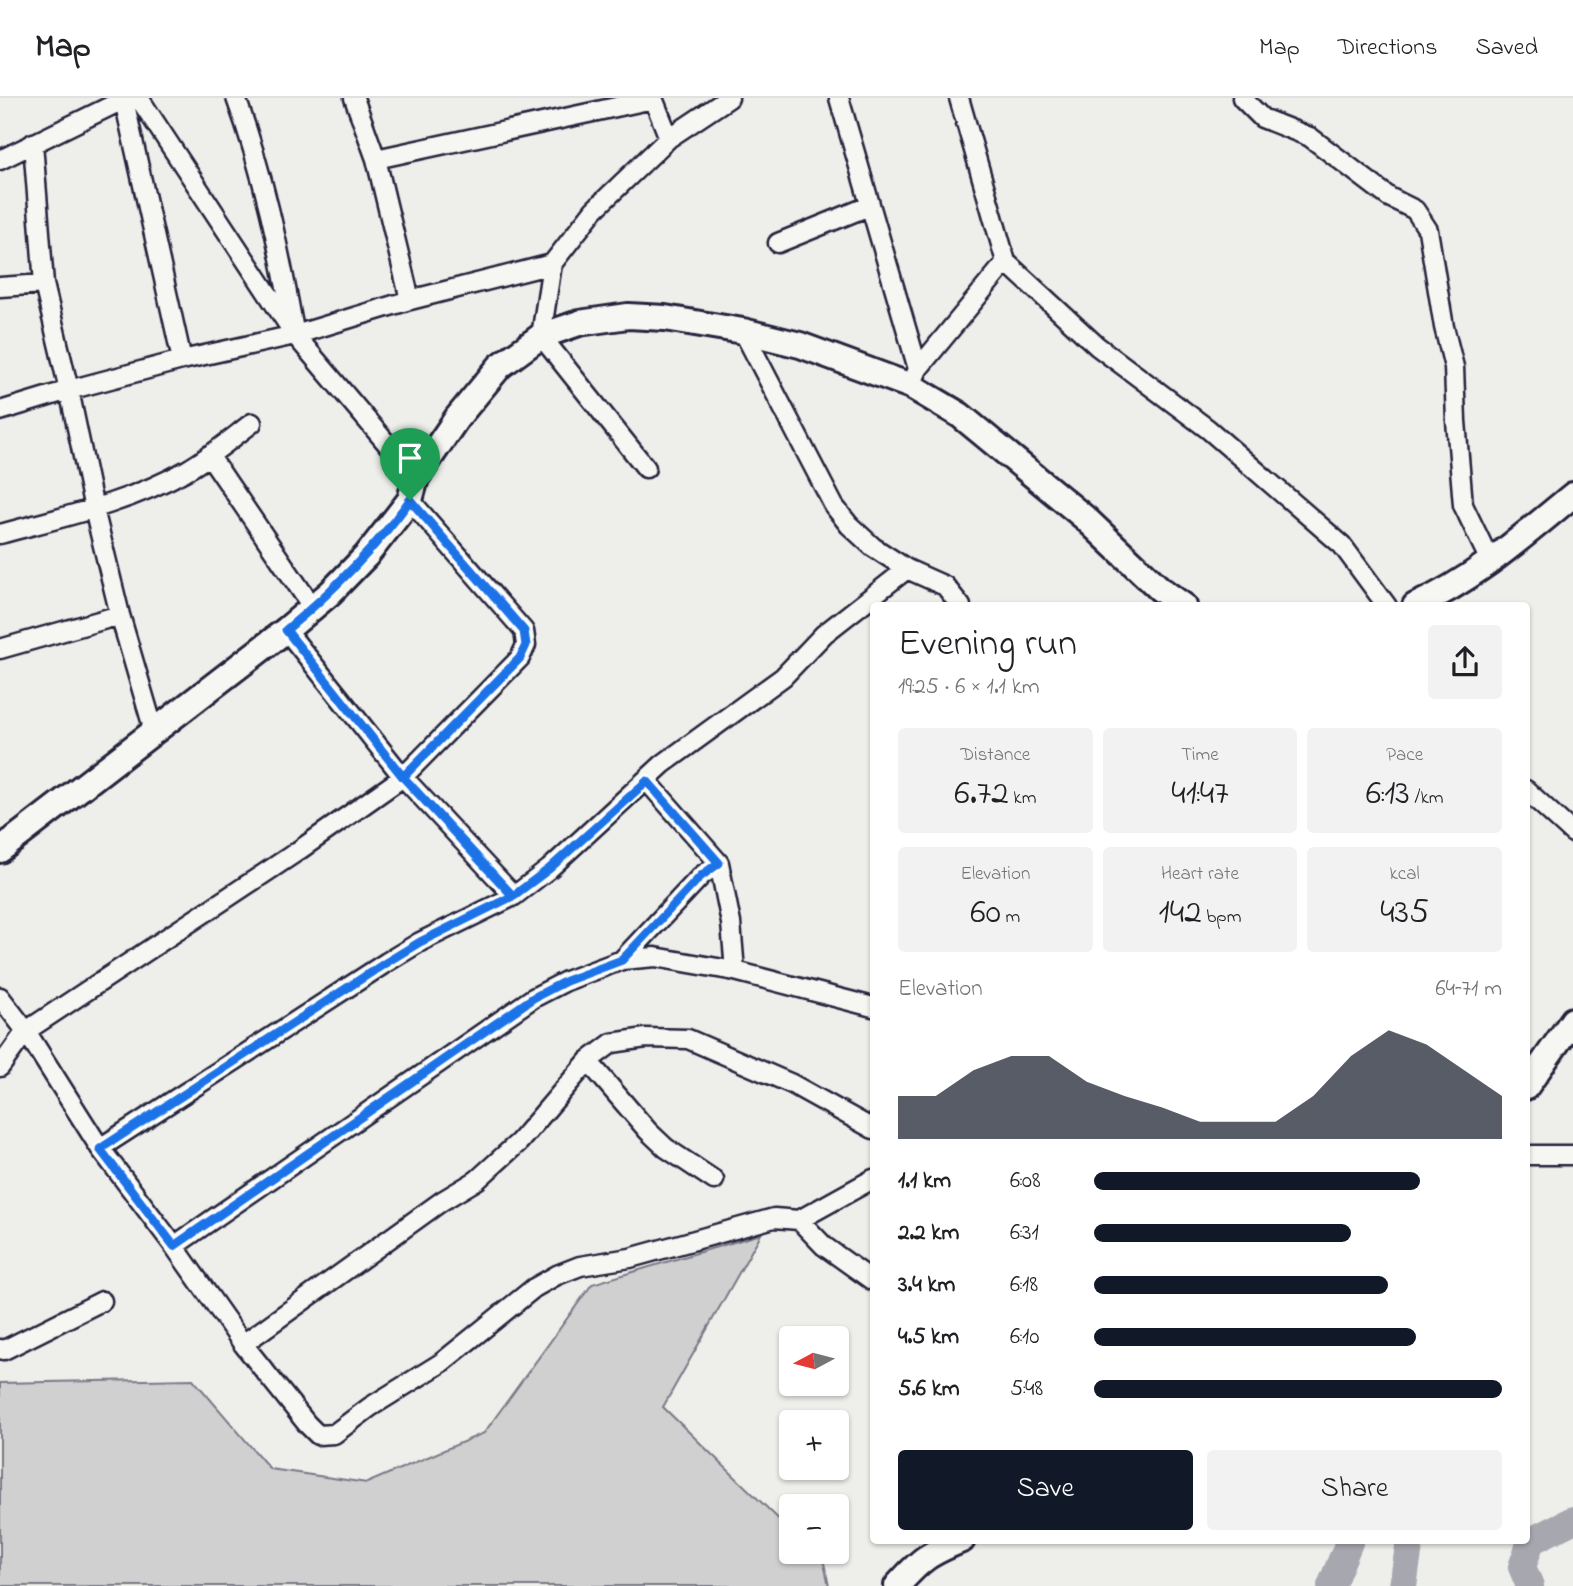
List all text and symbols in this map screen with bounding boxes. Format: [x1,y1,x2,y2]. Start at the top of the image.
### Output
text: Map [35,24,91,72]
text: Map [1259,31,1300,66]
text: Directions [1338,31,1437,66]
text: Saved [1475,31,1538,66]
pin [380,428,440,500]
icon: arrive [391,439,429,477]
text: Evening run [898,617,1077,673]
button: share [1428,625,1502,699]
text: 19:25 · 6 × 1.1 km [898,671,1040,704]
text: Distance [960,742,1030,769]
text: Time [1181,742,1219,769]
text: Pace [1386,742,1423,769]
text: 6.72 [954,769,1009,820]
text: 41:47 [1171,769,1229,820]
text: 6:13 [1366,769,1410,820]
text: km [1009,785,1036,812]
text: /km [1410,785,1444,812]
text: Elevation [960,861,1030,888]
text: Heart rate [1161,861,1239,888]
text: kcal [1390,861,1420,888]
text: 60 [970,888,1001,939]
text: 142 [1159,888,1202,939]
text: 435 [1380,888,1429,939]
text: m [1001,904,1020,931]
text: bpm [1202,904,1241,931]
text: Elevation [898,973,983,1006]
text: 64–71 m [1435,973,1502,1006]
text: 1.1 km [898,1165,951,1198]
text: 6:08 [1010,1165,1041,1198]
text: 2.2 km [898,1217,959,1250]
text: 6:31 [1010,1217,1039,1250]
text: 3.4 km [898,1269,955,1302]
text: 6:18 [1010,1269,1038,1302]
text: 4.5 km [898,1321,959,1354]
text: 6:10 [1010,1321,1039,1354]
north arrow [779,1326,849,1396]
map controls [779,1326,849,1564]
text: 5.6 km [898,1373,960,1406]
text: 5:48 [1010,1373,1043,1406]
button: + [779,1410,849,1480]
button: Save [898,1450,1193,1530]
button: Share [1207,1450,1502,1530]
button: − [779,1494,849,1564]

